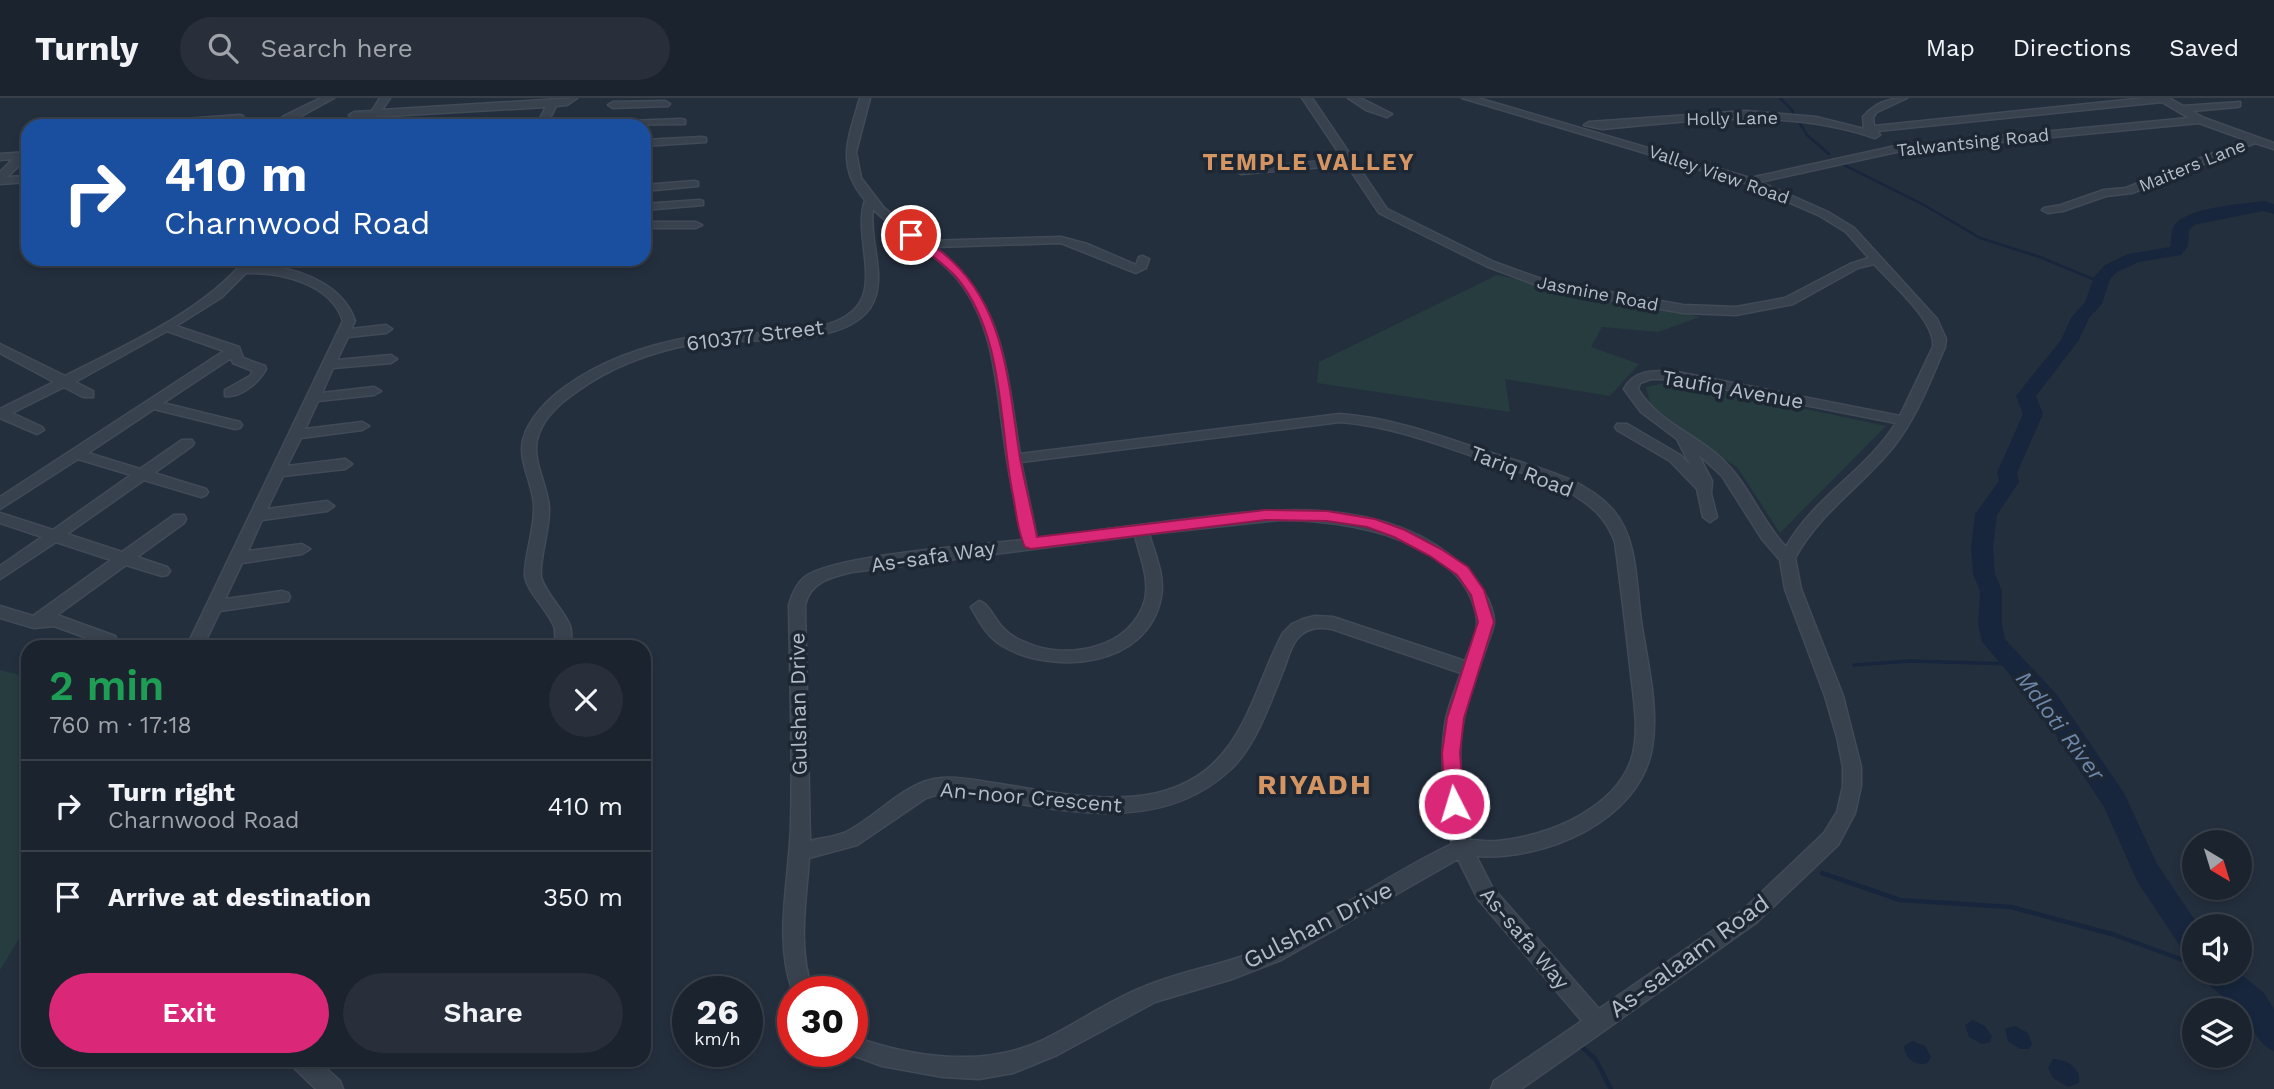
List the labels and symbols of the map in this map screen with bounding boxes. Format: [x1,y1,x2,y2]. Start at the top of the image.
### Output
street label: Holly Lane [1686,107,1778,129]
street label: Talwantsing Road [1896,124,2050,160]
street label: Maiters Lane [2136,134,2248,196]
street label: Valley View Road [1646,140,1792,208]
district label: TEMPLE VALLEY [1202,149,1416,176]
pin [881,205,941,265]
street label: Jasmine Road [1536,271,1660,315]
street label: 610377 Street [685,314,825,356]
street label: Taufiq Avenue [1660,364,1806,414]
street label: Tariq Road [1467,440,1577,502]
street label: As-safa Way [869,535,997,577]
street label: Gulshan Drive [784,632,812,776]
water label: Mdloti River [2010,666,2111,787]
position arrow [1417,767,1491,841]
district label: RIYADH [1257,768,1373,801]
street label: An-noor Crescent [939,777,1123,817]
north arrow [2182,830,2252,900]
street label: Gulshan Drive [1239,875,1397,975]
street label: As-safa Way [1475,882,1575,994]
street label: As-salaam Road [1604,889,1774,1023]
speed limit sign: 30 [777,976,868,1067]

